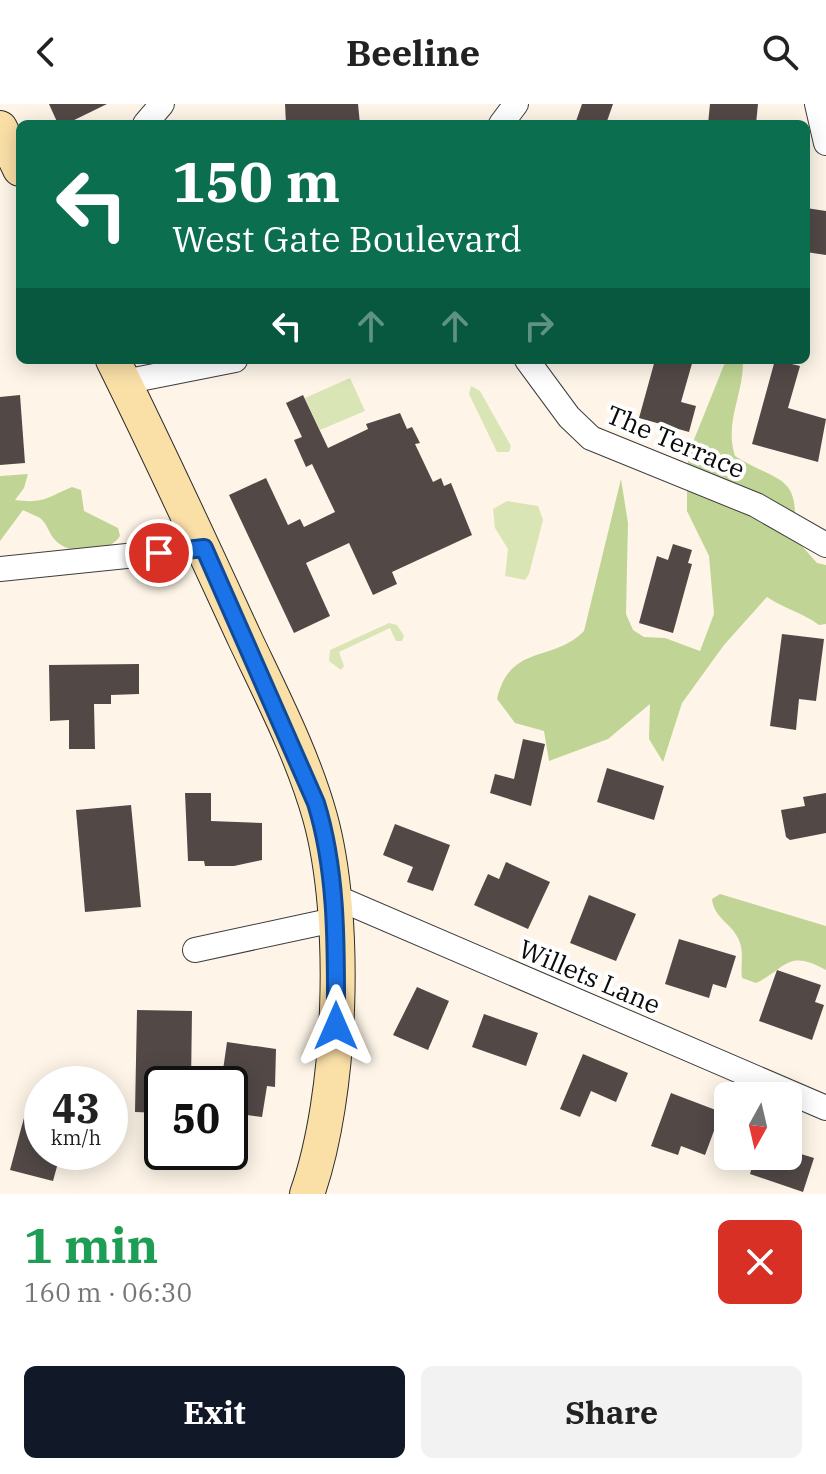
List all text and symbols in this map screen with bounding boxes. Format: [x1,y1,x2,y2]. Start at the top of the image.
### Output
text: Beeline [346,29,480,76]
icon: back [24,30,68,74]
icon: search [758,30,802,74]
text: 150 m [172,145,340,217]
icon: left [40,152,144,256]
text: West Gate Boulevard [172,215,522,262]
icon: left [265,304,309,348]
icon: ahead [349,304,393,348]
icon: ahead [433,304,477,348]
icon: right [517,304,561,348]
street label: The Terrace [602,397,750,485]
pin [125,519,193,587]
icon: arrive [137,531,181,575]
street label: Willets Lane [514,931,666,1021]
position arrow [294,984,378,1068]
speed limit sign: 50 [144,1066,248,1170]
text: 43 [52,1082,100,1134]
north arrow [714,1082,802,1170]
map controls [714,1082,802,1170]
text: km/h [51,1124,101,1151]
text: 1 min [24,1214,158,1276]
button: close [718,1220,802,1304]
text: 160 m · 06:30 [24,1275,192,1309]
button: Exit [24,1366,405,1458]
button: Share [421,1366,802,1458]

